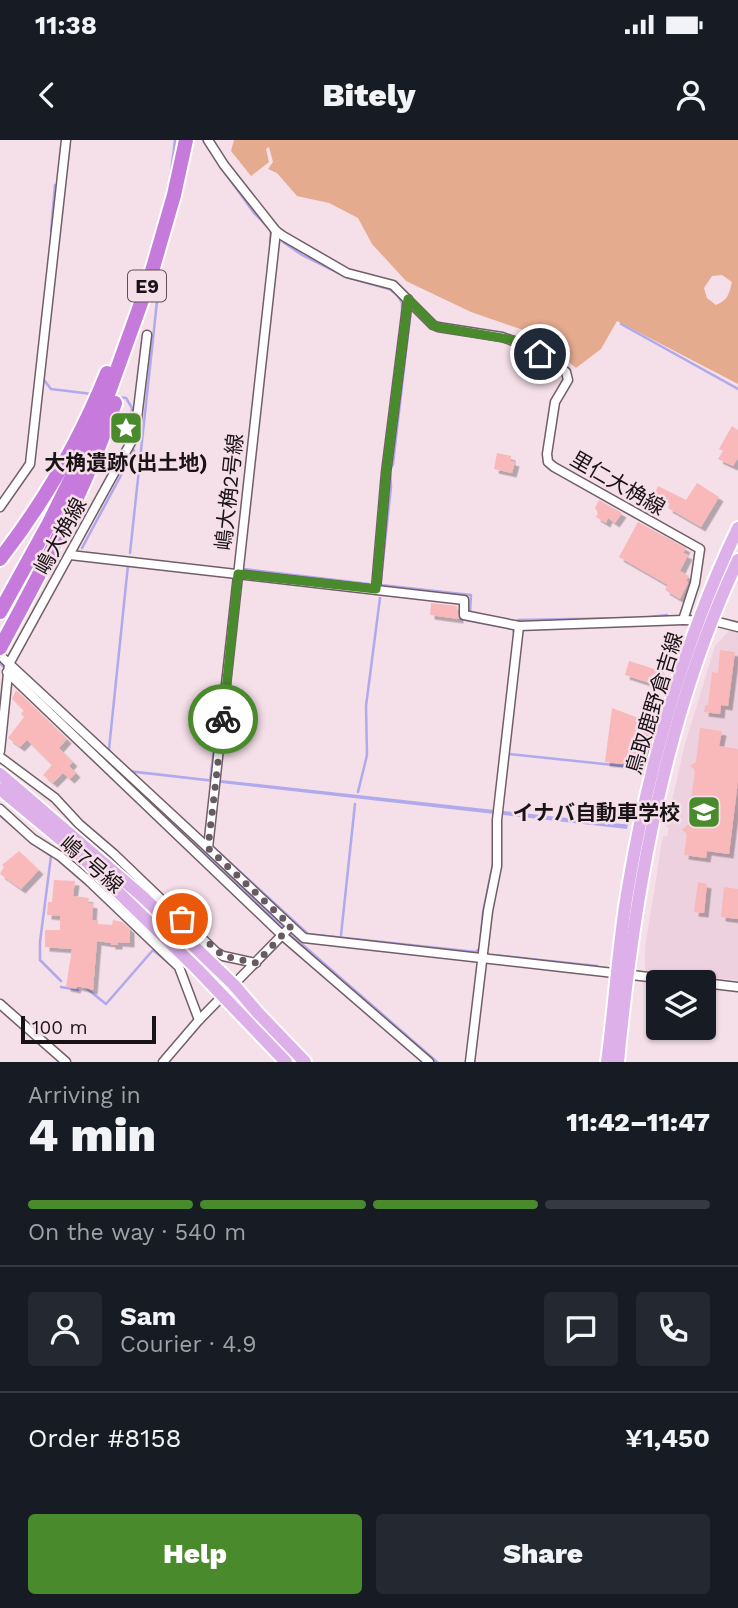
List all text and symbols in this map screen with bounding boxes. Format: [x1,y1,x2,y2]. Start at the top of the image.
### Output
text: 11:38 [35,10,97,40]
icon: back [28,76,66,114]
text: Bitely [322,76,416,114]
icon: person [672,76,710,114]
road number: E9 [128,270,166,302]
pin [510,324,570,384]
icon: home [521,335,559,373]
place icon: 大桷遺跡(出土地) [107,409,145,447]
street label: 嶋大桷2号線 [210,432,248,552]
street label: 里仁大桷線 [566,446,670,520]
place label: 大桷遺跡(出土地) [44,450,208,475]
street label: 嶋大桷線 [29,493,91,579]
street label: 鳥取鹿野倉吉線 [621,629,687,777]
courier [188,684,258,754]
icon: bike [204,700,242,738]
school or university icon: イナバ自動車学校 [685,793,723,831]
place label: イナバ自動車学校 [512,800,680,825]
street label: 嶋7号線 [56,830,128,898]
pin [152,889,212,949]
icon: bag [163,900,201,938]
map controls [646,970,716,1040]
button: layers [646,970,716,1040]
scale bar [21,1013,156,1045]
text: 100 m [32,1016,88,1039]
text: Arriving in [28,1082,141,1109]
text: 11:42–11:47 [566,1107,710,1137]
text: 4 min [28,1108,156,1162]
text: On the way · 540 m [28,1219,246,1246]
button: person [28,1292,102,1366]
button: chat [544,1292,618,1366]
button: phone [636,1292,710,1366]
text: Sam [120,1301,176,1331]
text: Courier · 4.9 [120,1331,256,1358]
text: Order #8158 [28,1423,182,1453]
text: ¥1,450 [625,1423,710,1453]
button: Help [28,1514,362,1594]
button: Share [376,1514,710,1594]

